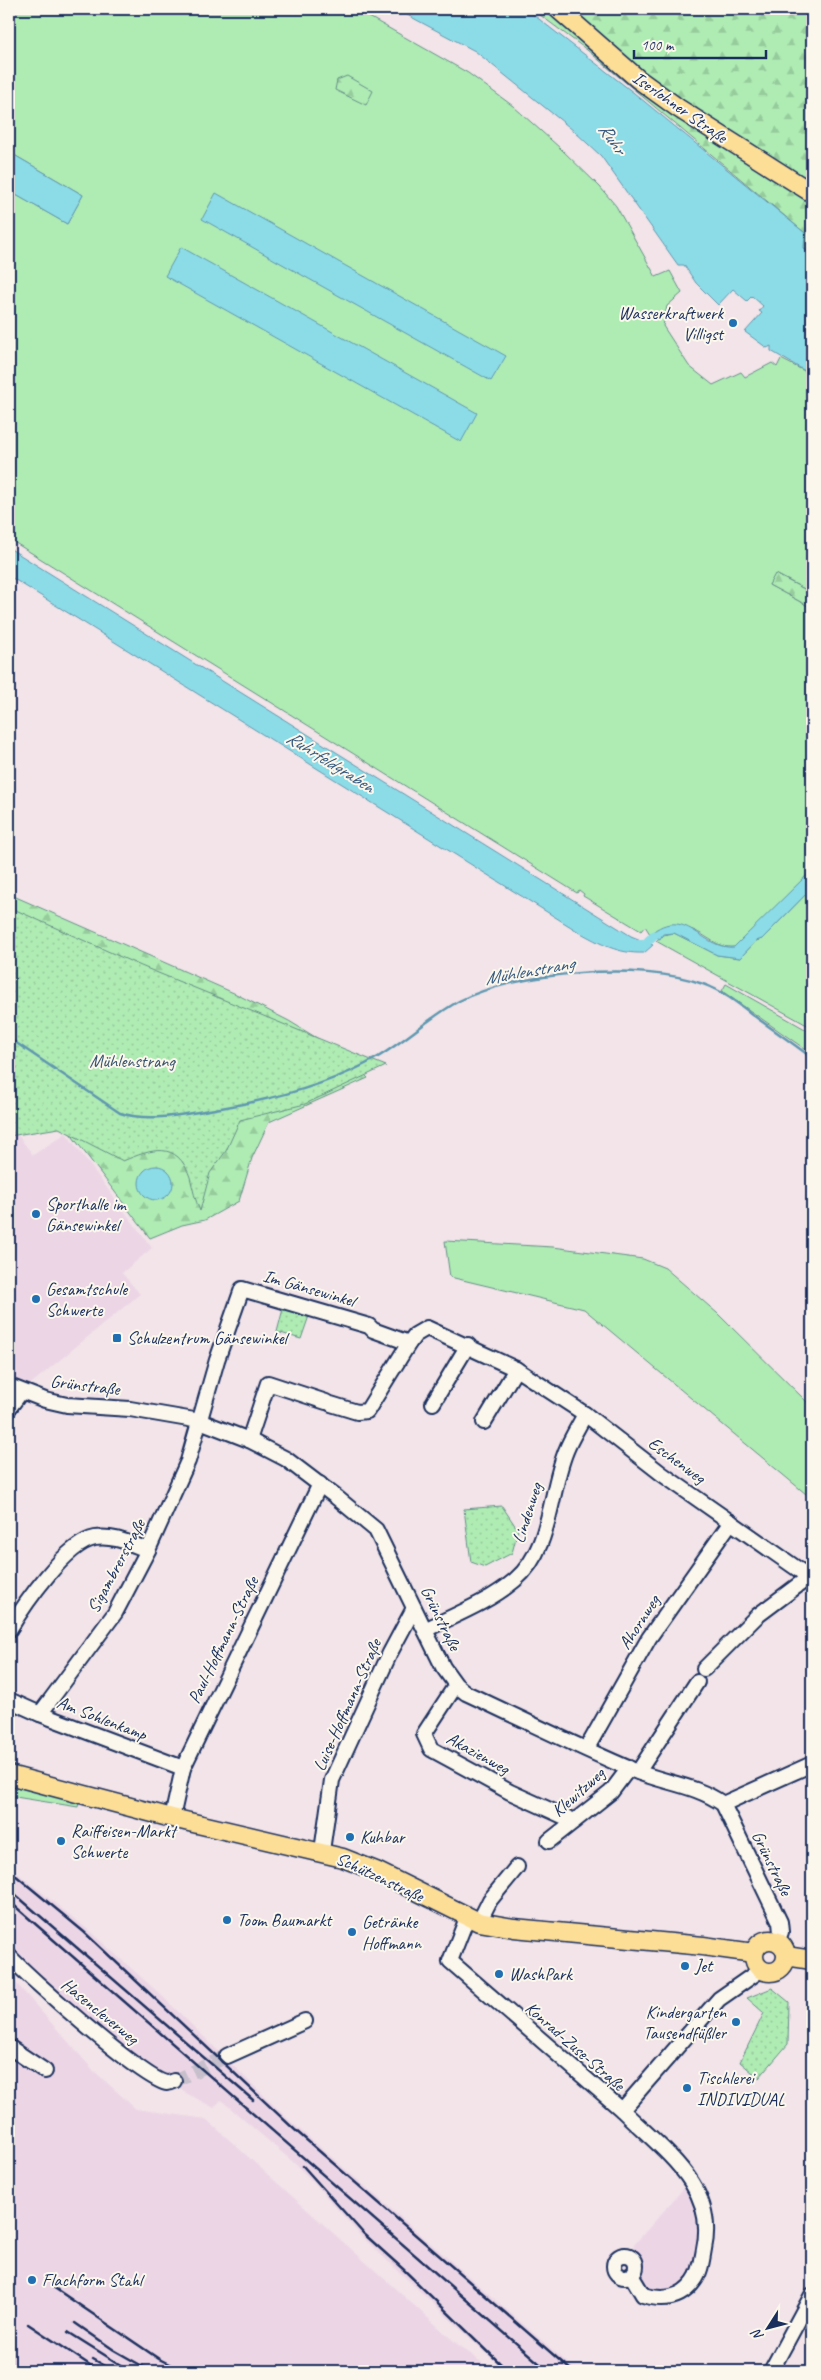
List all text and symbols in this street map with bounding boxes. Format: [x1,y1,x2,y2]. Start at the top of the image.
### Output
scale bar [634,28,766,60]
text: 100 m [641,36,675,55]
street label: Iserlohner Straße [628,66,732,148]
water label: Ruhr [593,118,633,161]
place label: Wasserkraftwerk Villigst [618,302,725,345]
marker: Wasserkraftwerk Villigst [727,317,739,329]
water label: Ruhrfeldgraben [282,725,381,800]
water label: Mühlenstrang [483,951,579,991]
park label: Mühlenstrang [89,1050,176,1072]
place label: Sporthalle im Gänsewinkel [46,1193,128,1236]
marker: Sporthalle im Gänsewinkel [30,1208,42,1220]
street label: Im Gänsewinkel [261,1264,360,1312]
place label: Gesamtschule Schwerte [46,1278,128,1321]
marker: Gesamtschule Schwerte [30,1293,42,1305]
place label: Schulzentrum Gänsewinkel [127,1327,290,1349]
marker: Schulzentrum Gänsewinkel [111,1332,123,1344]
street label: Grünstraße [49,1370,122,1400]
street label: Eschenweg [644,1432,711,1489]
street label: Lindenweg [507,1479,548,1546]
street label: Sigambrerstraße [82,1514,150,1617]
street label: Paul-Hoffmann-Straße [183,1572,264,1707]
street label: Grünstraße [416,1582,467,1655]
street label: Ahornweg [613,1590,665,1653]
street label: Luise-Hoffmann-Straße [308,1635,386,1774]
street label: Am Sohlenkamp [54,1691,151,1746]
street label: Akazienweg [443,1727,514,1780]
street label: Klewitzweg [547,1761,610,1822]
place label: Raiffeisen-Markt Schwerte [71,1820,179,1863]
place label: Kuhbar [360,1826,406,1848]
street label: Grünstraße [747,1827,798,1900]
marker: Kuhbar [344,1831,356,1843]
marker: Raiffeisen-Markt Schwerte [55,1835,67,1847]
street label: Schützenstraße [333,1847,428,1907]
place label: Toom Baumarkt [237,1909,333,1931]
place label: Getränke Hoffmann [362,1911,422,1954]
marker: Toom Baumarkt [221,1914,233,1926]
marker: Getränke Hoffmann [346,1926,358,1938]
place label: Jet [694,1955,714,1977]
marker: Jet [679,1960,691,1972]
place label: WashPark [509,1963,573,1985]
marker: WashPark [493,1968,505,1980]
street label: Hasencleverweg [57,1973,145,2050]
street label: Konrad-Zuse-Straße [521,1997,630,2096]
place label: Kindergarten Tausendfüßler [643,2001,728,2044]
marker: Kindergarten Tausendfüßler [730,2016,742,2028]
place label: Tischlerei INDIVIDUAL [697,2067,785,2110]
marker: Tischlerei INDIVIDUAL [681,2082,693,2094]
place label: Flachform Stahl [42,2269,145,2291]
marker: Flachform Stahl [26,2274,38,2286]
north arrow [744,2302,794,2352]
text: N [747,2325,767,2344]

